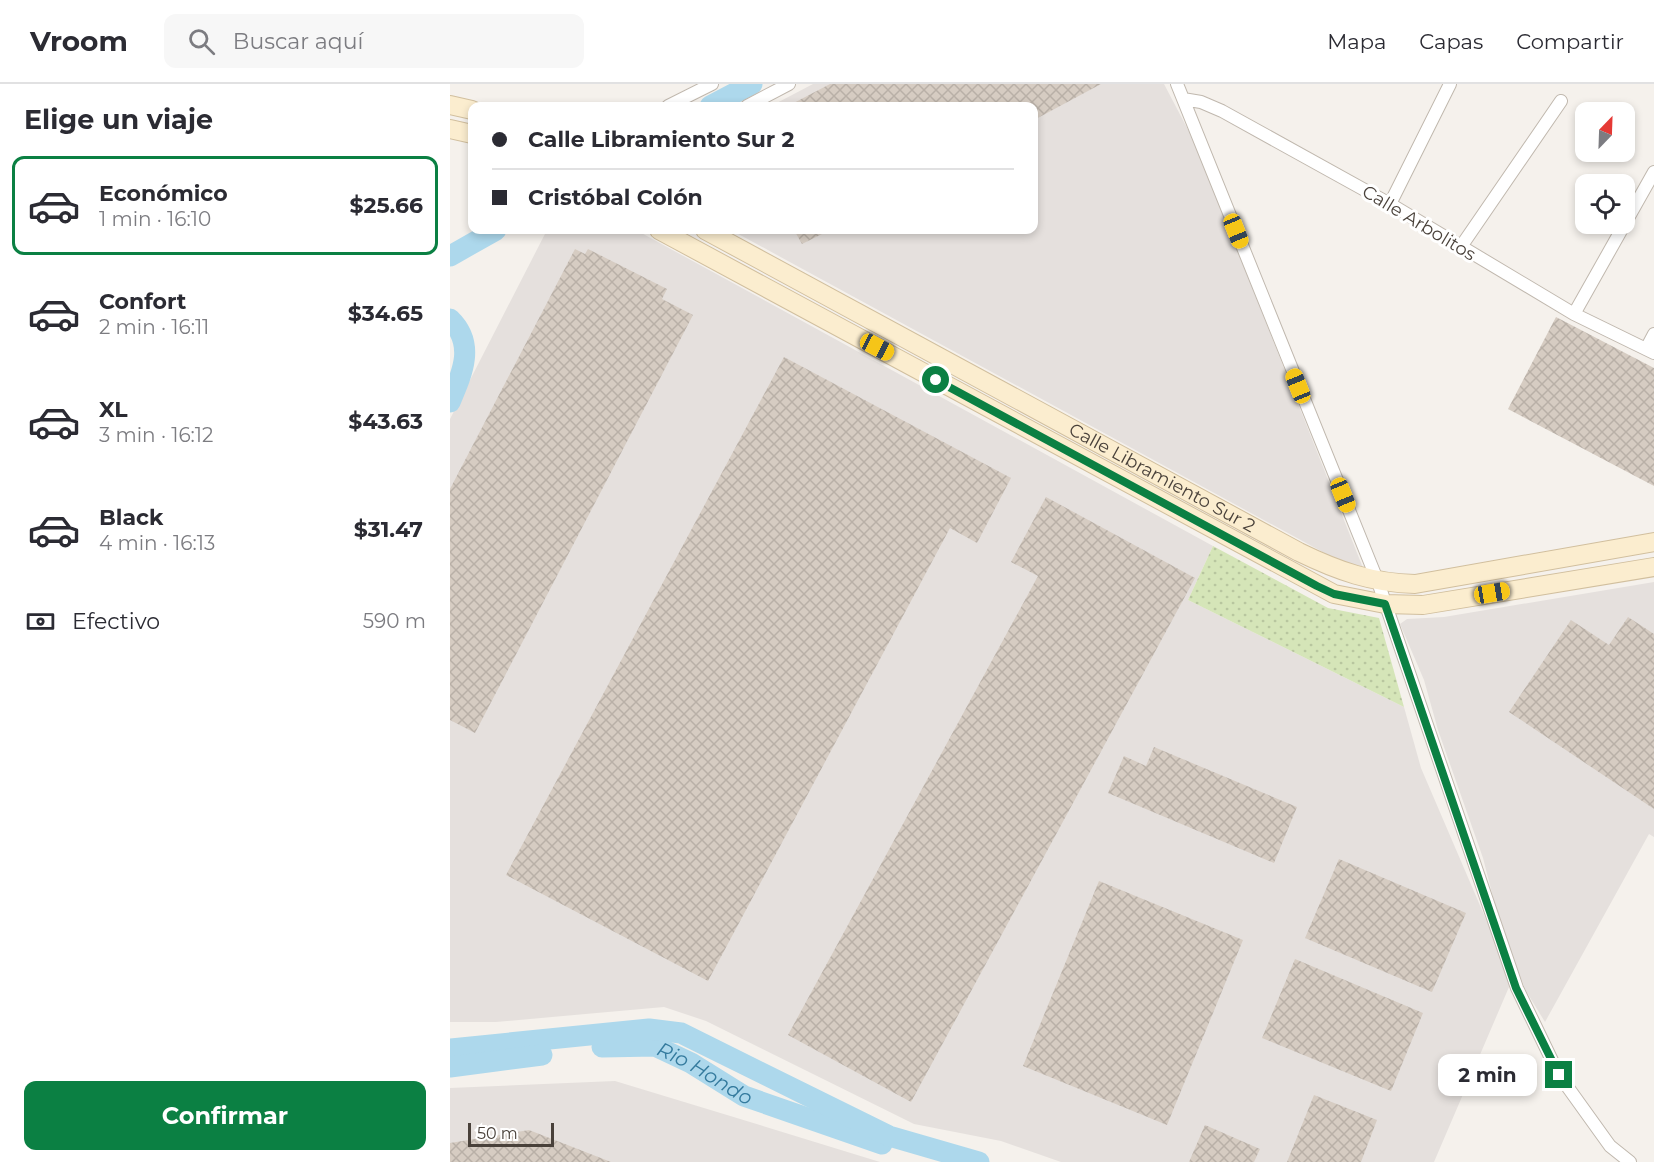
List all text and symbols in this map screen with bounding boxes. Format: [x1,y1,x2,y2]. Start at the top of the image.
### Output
search box [164,14,584,68]
text: Vroom [30,24,128,58]
icon: search [185,25,218,58]
text: Buscar aquí [233,28,363,55]
text: Mapa [1327,29,1386,54]
text: Capas [1419,29,1483,54]
text: Compartir [1516,29,1624,54]
north arrow [1575,102,1635,162]
map controls [1575,102,1635,234]
text: Elige un viaje [24,103,213,136]
text: Calle Libramiento Sur 2 [528,126,795,153]
button: locate [1575,174,1635,234]
icon: car [27,179,81,233]
text: Económico [99,180,228,207]
street label: Calle Arbolitos [1358,180,1480,266]
text: Cristóbal Colón [528,184,703,211]
text: $25.66 [349,192,423,219]
text: 1 min · 16:10 [99,207,211,231]
car [1221,211,1251,251]
icon: car [27,287,81,341]
text: Confort [99,288,186,315]
text: $34.65 [348,300,423,327]
text: 2 min · 16:11 [99,315,209,339]
car [857,331,897,363]
route start [922,366,949,393]
car [1283,366,1313,406]
icon: car [27,395,81,449]
text: XL [99,396,128,423]
text: $43.63 [348,408,423,435]
street label: Calle Libramiento Sur 2 [1065,418,1259,537]
text: 3 min · 16:12 [99,423,213,447]
car [1328,475,1358,515]
icon: car [27,503,81,557]
text: Black [99,504,163,531]
text: $31.47 [354,516,423,543]
text: 4 min · 16:13 [99,531,215,555]
car [1473,581,1511,605]
icon: cash [24,605,57,638]
text: Efectivo [72,608,160,635]
text: 590 m [363,609,426,633]
water label: Rio Hondo [653,1037,755,1110]
callout: 2 min [1439,1054,1538,1096]
route end [1545,1061,1572,1088]
text: 2 min [1458,1063,1517,1087]
button: Confirmar [24,1081,426,1150]
scale bar [468,1120,554,1148]
text: 50 m [477,1124,518,1143]

